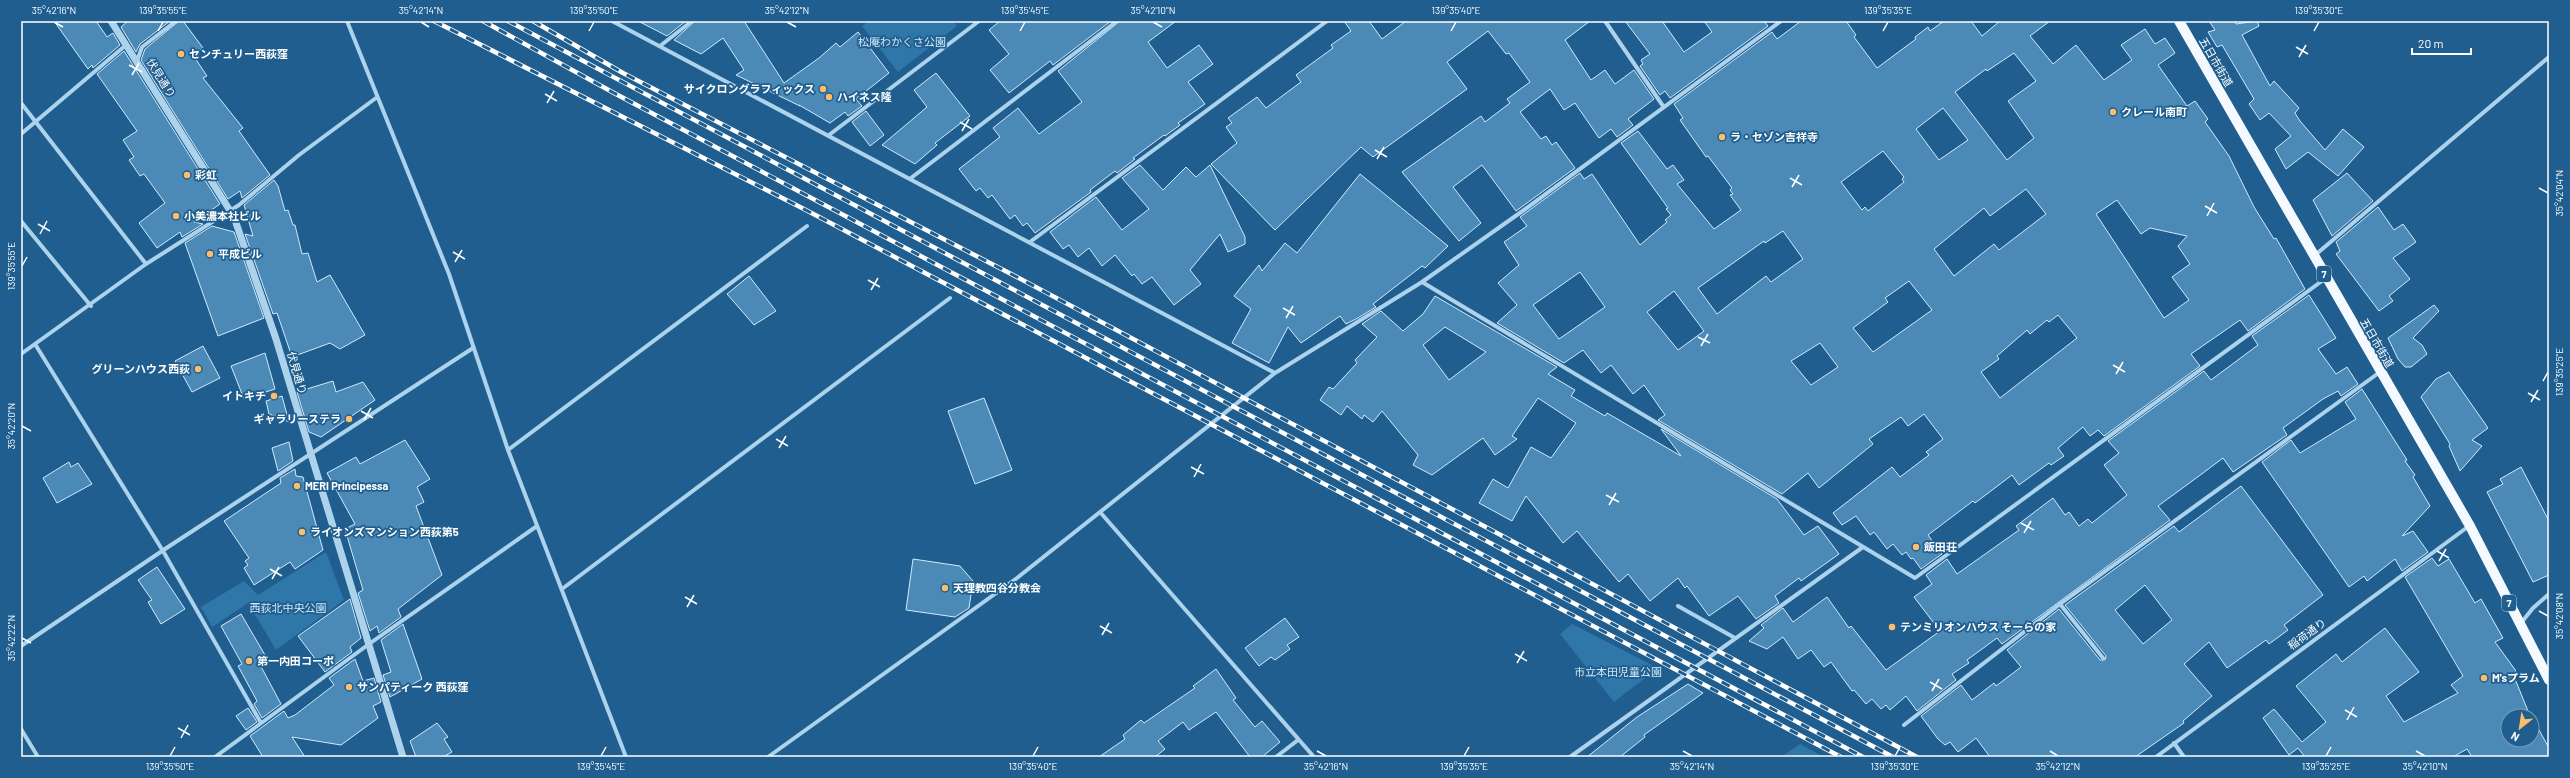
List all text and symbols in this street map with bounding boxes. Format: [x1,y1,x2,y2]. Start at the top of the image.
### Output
text: 35°42'16"N [32,4,76,16]
text: 139°35'55"E [139,4,187,16]
text: 35°42'14"N [399,4,443,16]
text: 139°35'50"E [570,4,618,16]
text: 35°42'12"N [765,4,809,16]
text: 139°35'45"E [1001,4,1049,16]
text: 35°42'10"N [1131,4,1175,16]
text: 139°35'40"E [1431,4,1481,16]
text: 139°35'35"E [1864,4,1912,16]
text: 139°35'30"E [2295,4,2343,16]
scale bar [2412,30,2471,56]
park label: 松庵わかくさ公園 [858,35,946,48]
street label: 五日市街道 [2197,35,2236,89]
text: 20 m [2418,36,2444,50]
place label: センチュリー西荻窪 [189,47,288,60]
marker: センチュリー西荻窪 [176,49,186,59]
street label: 伏見通り [144,56,179,100]
place label: サイクロングラフィックス [684,82,815,95]
marker: サイクロングラフィックス [818,84,828,94]
place label: ハイネス隆 [837,90,892,103]
marker: ハイネス隆 [824,92,834,102]
place label: クレール南町 [2121,105,2187,118]
marker: クレール南町 [2108,107,2118,117]
place label: ラ・セゾン吉祥寺 [1730,130,1818,143]
marker: ラ・セゾン吉祥寺 [1717,132,1727,142]
place label: 彩虹 [195,168,217,181]
marker: 彩虹 [182,170,192,180]
text: 35°42'04"N [2553,170,2565,216]
place label: 小美濃本社ビル [184,209,261,222]
marker: 小美濃本社ビル [171,211,181,221]
text: 139°35'55"E [5,242,17,290]
place label: 平成ビル [218,247,262,260]
marker: 平成ビル [205,249,215,259]
road number: 7 [2317,266,2331,282]
street label: 五日市街道 [2358,316,2397,370]
text: 139°35'25"E [2553,348,2565,396]
street label: 伏見通り [285,350,310,396]
place label: グリーンハウス西荻 [92,362,190,375]
marker: グリーンハウス西荻 [193,364,203,374]
place label: イトキチ [222,389,266,402]
marker: イトキチ [269,391,279,401]
text: 35°42'20"N [5,403,17,449]
place label: ギャラリーステラ [254,412,341,425]
marker: ギャラリーステラ [344,414,354,424]
place label: MERI Principessa [305,479,389,492]
marker: MERI Principessa [292,481,302,491]
place label: ライオンズマンション西荻第5 [310,525,459,538]
marker: ライオンズマンション西荻第5 [297,527,307,537]
place label: 飯田荘 [1923,540,1957,553]
marker: 飯田荘 [1911,542,1921,552]
place label: 天理教四谷分教会 [953,581,1041,594]
marker: 天理教四谷分教会 [940,583,950,593]
text: 35°42'08"N [2553,593,2565,639]
road number: 7 [2502,595,2516,611]
park label: 西荻北中央公園 [250,601,327,614]
text: 35°42'22"N [5,615,17,661]
street label: 稲荷通り [2285,615,2328,652]
place label: テンミリオンハウス そーらの家 [1900,620,2056,633]
marker: テンミリオンハウス そーらの家 [1887,622,1897,632]
place label: 第一内田コーポ [257,654,334,667]
marker: 第一内田コーポ [244,656,254,666]
park label: 市立本田児童公園 [1574,665,1662,678]
place label: M'sプラム [2492,671,2540,684]
marker: M'sプラム [2479,673,2489,683]
place label: サンパティーク 西荻窪 [357,680,469,693]
marker: サンパティーク 西荻窪 [344,682,354,692]
north arrow [2500,708,2540,748]
text: N [2508,730,2521,745]
text: 139°35'50"E [146,760,194,772]
text: 139°35'45"E [577,760,625,772]
text: 139°35'40"E [1008,760,1058,772]
text: 35°42'16"N [1304,760,1348,772]
text: 139°35'35"E [1440,760,1488,772]
text: 35°42'14"N [1670,760,1714,772]
text: 139°35'30"E [1871,760,1919,772]
text: 35°42'12"N [2036,760,2080,772]
text: 139°35'25"E [2302,760,2350,772]
text: 35°42'10"N [2403,760,2447,772]

